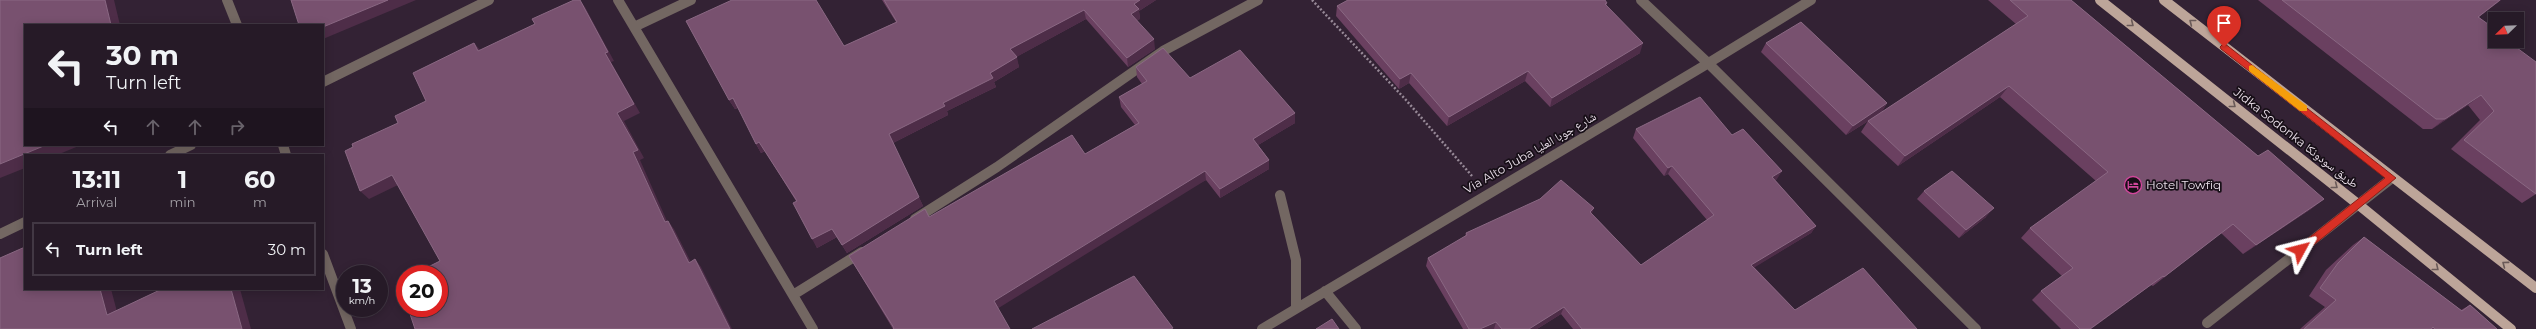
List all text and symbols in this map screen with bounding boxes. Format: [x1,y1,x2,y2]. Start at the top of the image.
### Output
pin [2207,6,2241,47]
icon: arrive [2213,12,2235,34]
north arrow [2488,12,2524,48]
map controls [2488,12,2524,48]
one-way arrow [2189,19,2196,26]
one-way arrow [2126,20,2133,27]
text: 30 m [106,38,179,72]
icon: left [40,40,92,92]
text: Turn left [106,72,181,94]
street label: Jidka Sodonka طريق سودونكا [2230,84,2362,191]
one-way arrow [2228,100,2235,107]
street label: Via Alto Juba شارع جوبا العليا [1461,108,1599,198]
icon: left [100,116,122,138]
icon: ahead [142,116,164,138]
icon: ahead [184,116,206,138]
icon: right [226,116,248,138]
text: 13:11 [72,165,121,194]
text: 1 [178,165,187,194]
text: 60 [244,165,276,194]
hotel icon: Hotel Towfiq [2123,175,2143,195]
place label: Hotel Towfiq [2146,177,2221,192]
one-way arrow [2330,181,2337,188]
text: Arrival [76,194,117,210]
text: min [170,194,196,210]
text: m [253,194,267,210]
position arrow [2279,229,2321,271]
icon: left [42,238,64,260]
text: Turn left [76,240,143,259]
text: 30 m [268,240,306,259]
one-way arrow [2502,261,2509,269]
one-way arrow [2431,263,2438,270]
speed limit sign: 20 [396,265,448,317]
text: 13 [352,274,372,298]
text: km/h [349,294,375,307]

